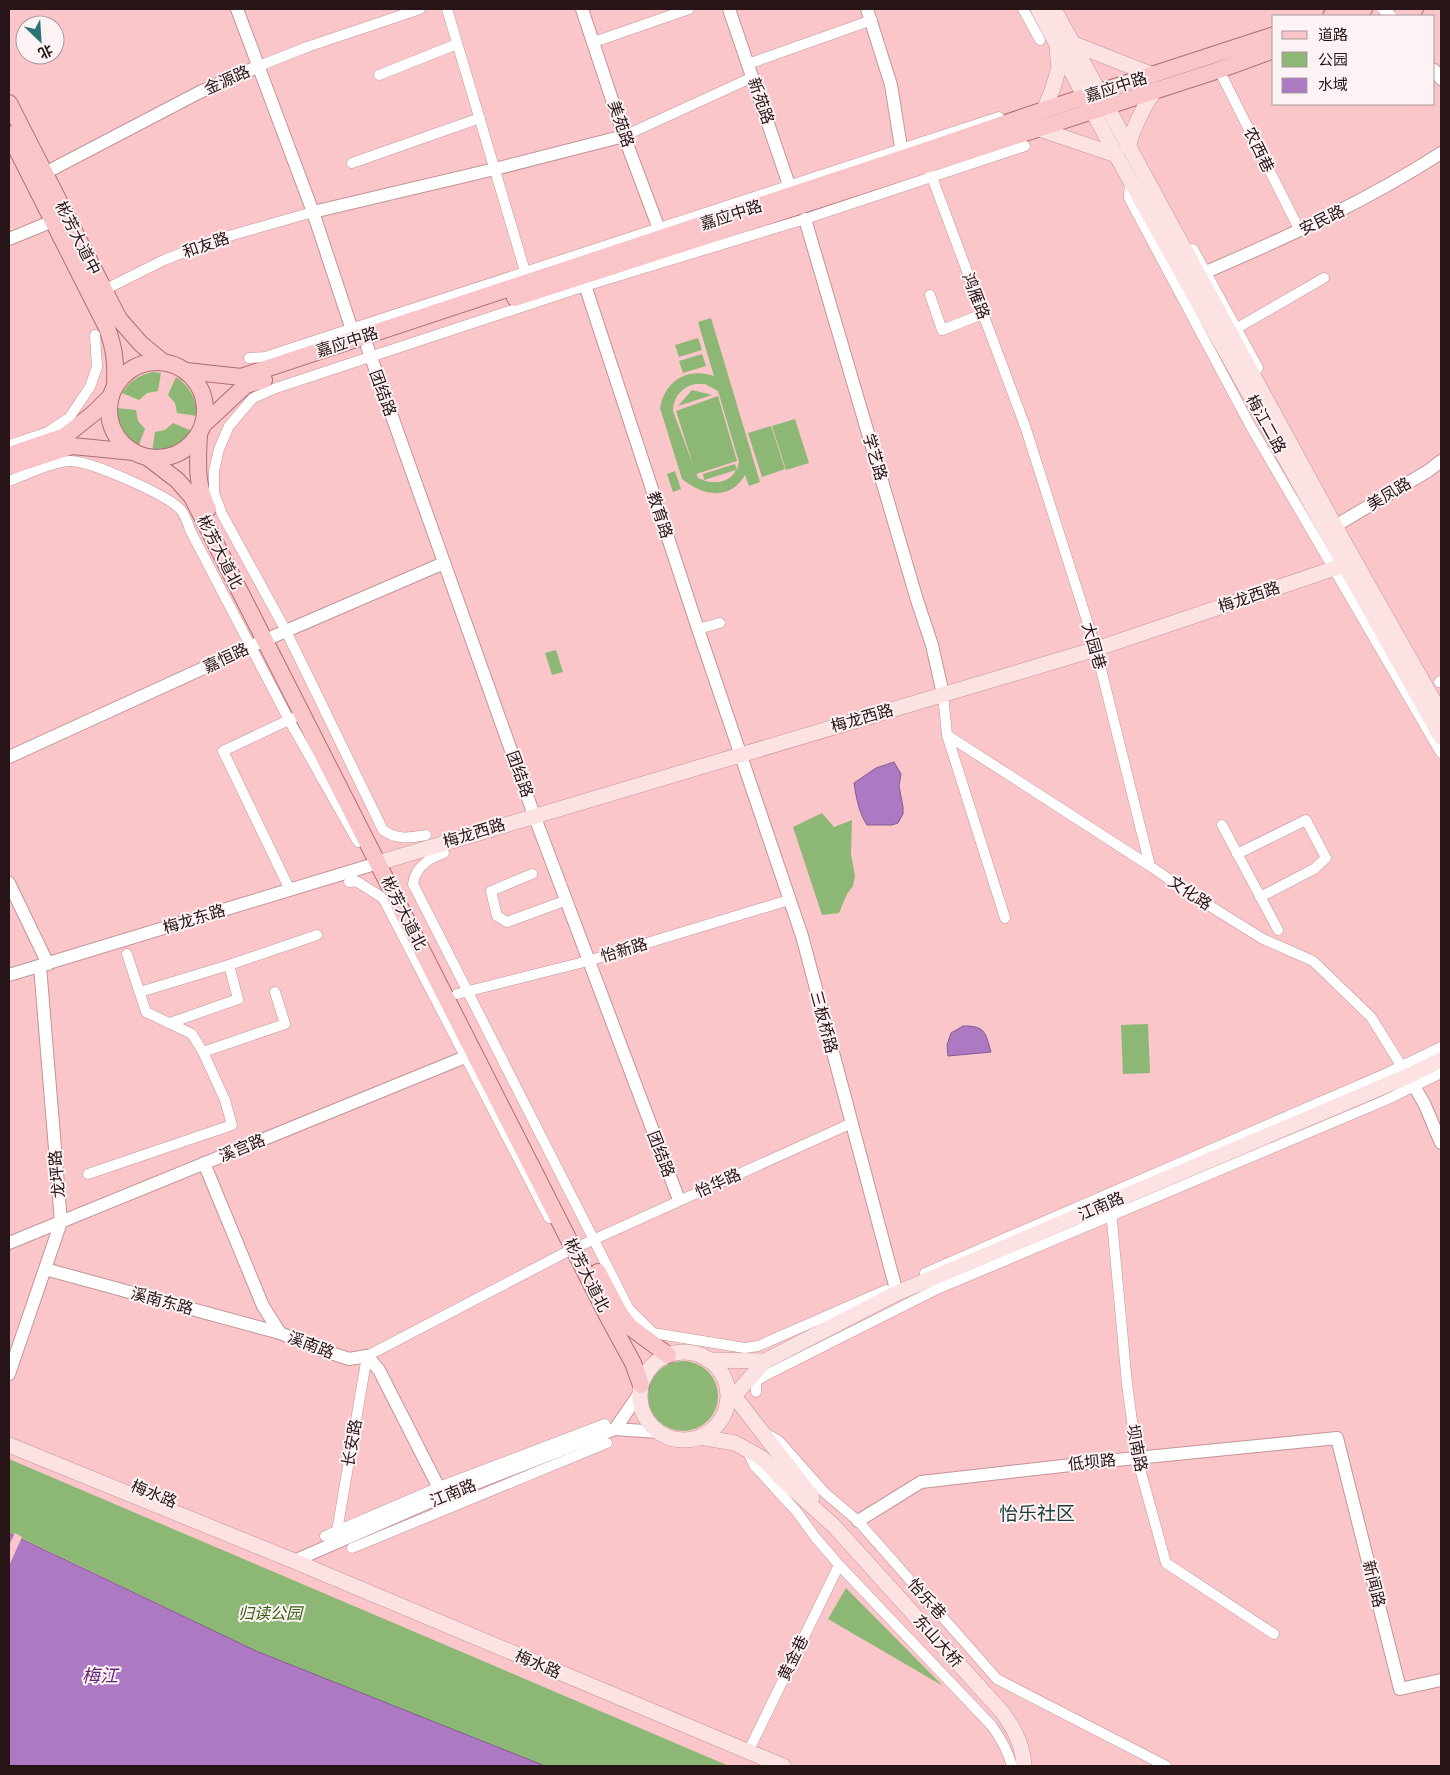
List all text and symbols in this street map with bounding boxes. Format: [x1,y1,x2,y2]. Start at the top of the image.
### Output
north arrow [15,15,65,65]
legend [1272,15,1435,105]
text: 道路 [1318,26,1348,44]
text: 北 [35,41,55,62]
text: 公园 [1318,51,1348,69]
street label: 金源路 [201,62,253,98]
street label: 嘉应中路 [1083,68,1149,106]
street label: 新苑路 [744,75,778,127]
text: 水域 [1318,76,1348,94]
street label: 美苑路 [604,98,638,150]
street label: 农西巷 [1240,124,1278,176]
street label: 嘉应中路 [698,196,764,234]
street label: 彬芳大道中 [51,198,105,278]
street label: 安民路 [1296,201,1348,239]
street label: 和友路 [180,228,232,262]
street label: 鸿雁路 [959,270,993,322]
street label: 嘉应中路 [314,323,380,361]
street label: 团结路 [366,367,400,419]
street label: 梅江二路 [1242,391,1290,457]
street label: 学艺路 [859,431,891,483]
street label: 美凤路 [1364,473,1414,515]
street label: 教育路 [644,489,676,541]
street label: 彬芳大道北 [193,512,247,592]
street label: 梅龙西路 [1216,578,1282,616]
street label: 大园巷 [1078,620,1110,672]
street label: 嘉恒路 [200,639,252,677]
street label: 梅龙西路 [829,700,895,736]
street label: 团结路 [503,748,537,800]
street label: 梅龙西路 [441,815,507,851]
street label: 文化路 [1165,872,1215,914]
street label: 彬芳大道北 [377,873,431,953]
street label: 梅龙东路 [161,901,227,937]
street label: 怡新路 [598,934,650,966]
street label: 三板桥路 [807,989,841,1055]
street label: 团结路 [644,1128,678,1180]
street label: 溪宫路 [216,1130,268,1166]
street label: 龙坪路 [45,1149,69,1199]
street label: 怡华路 [692,1165,744,1201]
street label: 江南路 [1075,1188,1127,1224]
street label: 彬芳大道北 [560,1235,614,1315]
street label: 溪南东路 [129,1284,195,1318]
street label: 溪南路 [285,1328,337,1362]
street label: 长安路 [338,1418,366,1468]
street label: 坝南路 [1123,1423,1151,1473]
street label: 低坝路 [1067,1450,1117,1474]
street label: 江南路 [427,1475,479,1511]
street label: 梅水路 [128,1476,180,1512]
district label: 怡乐社区 [999,1502,1075,1525]
street label: 新闻路 [1359,1558,1389,1610]
street label: 怡乐巷 [904,1575,950,1623]
park label: 归读公园 [238,1604,304,1623]
street label: 东山大桥 [910,1611,966,1671]
street label: 黄金巷 [774,1632,812,1684]
street label: 梅水路 [512,1646,564,1682]
water label: 梅江 [82,1665,120,1687]

